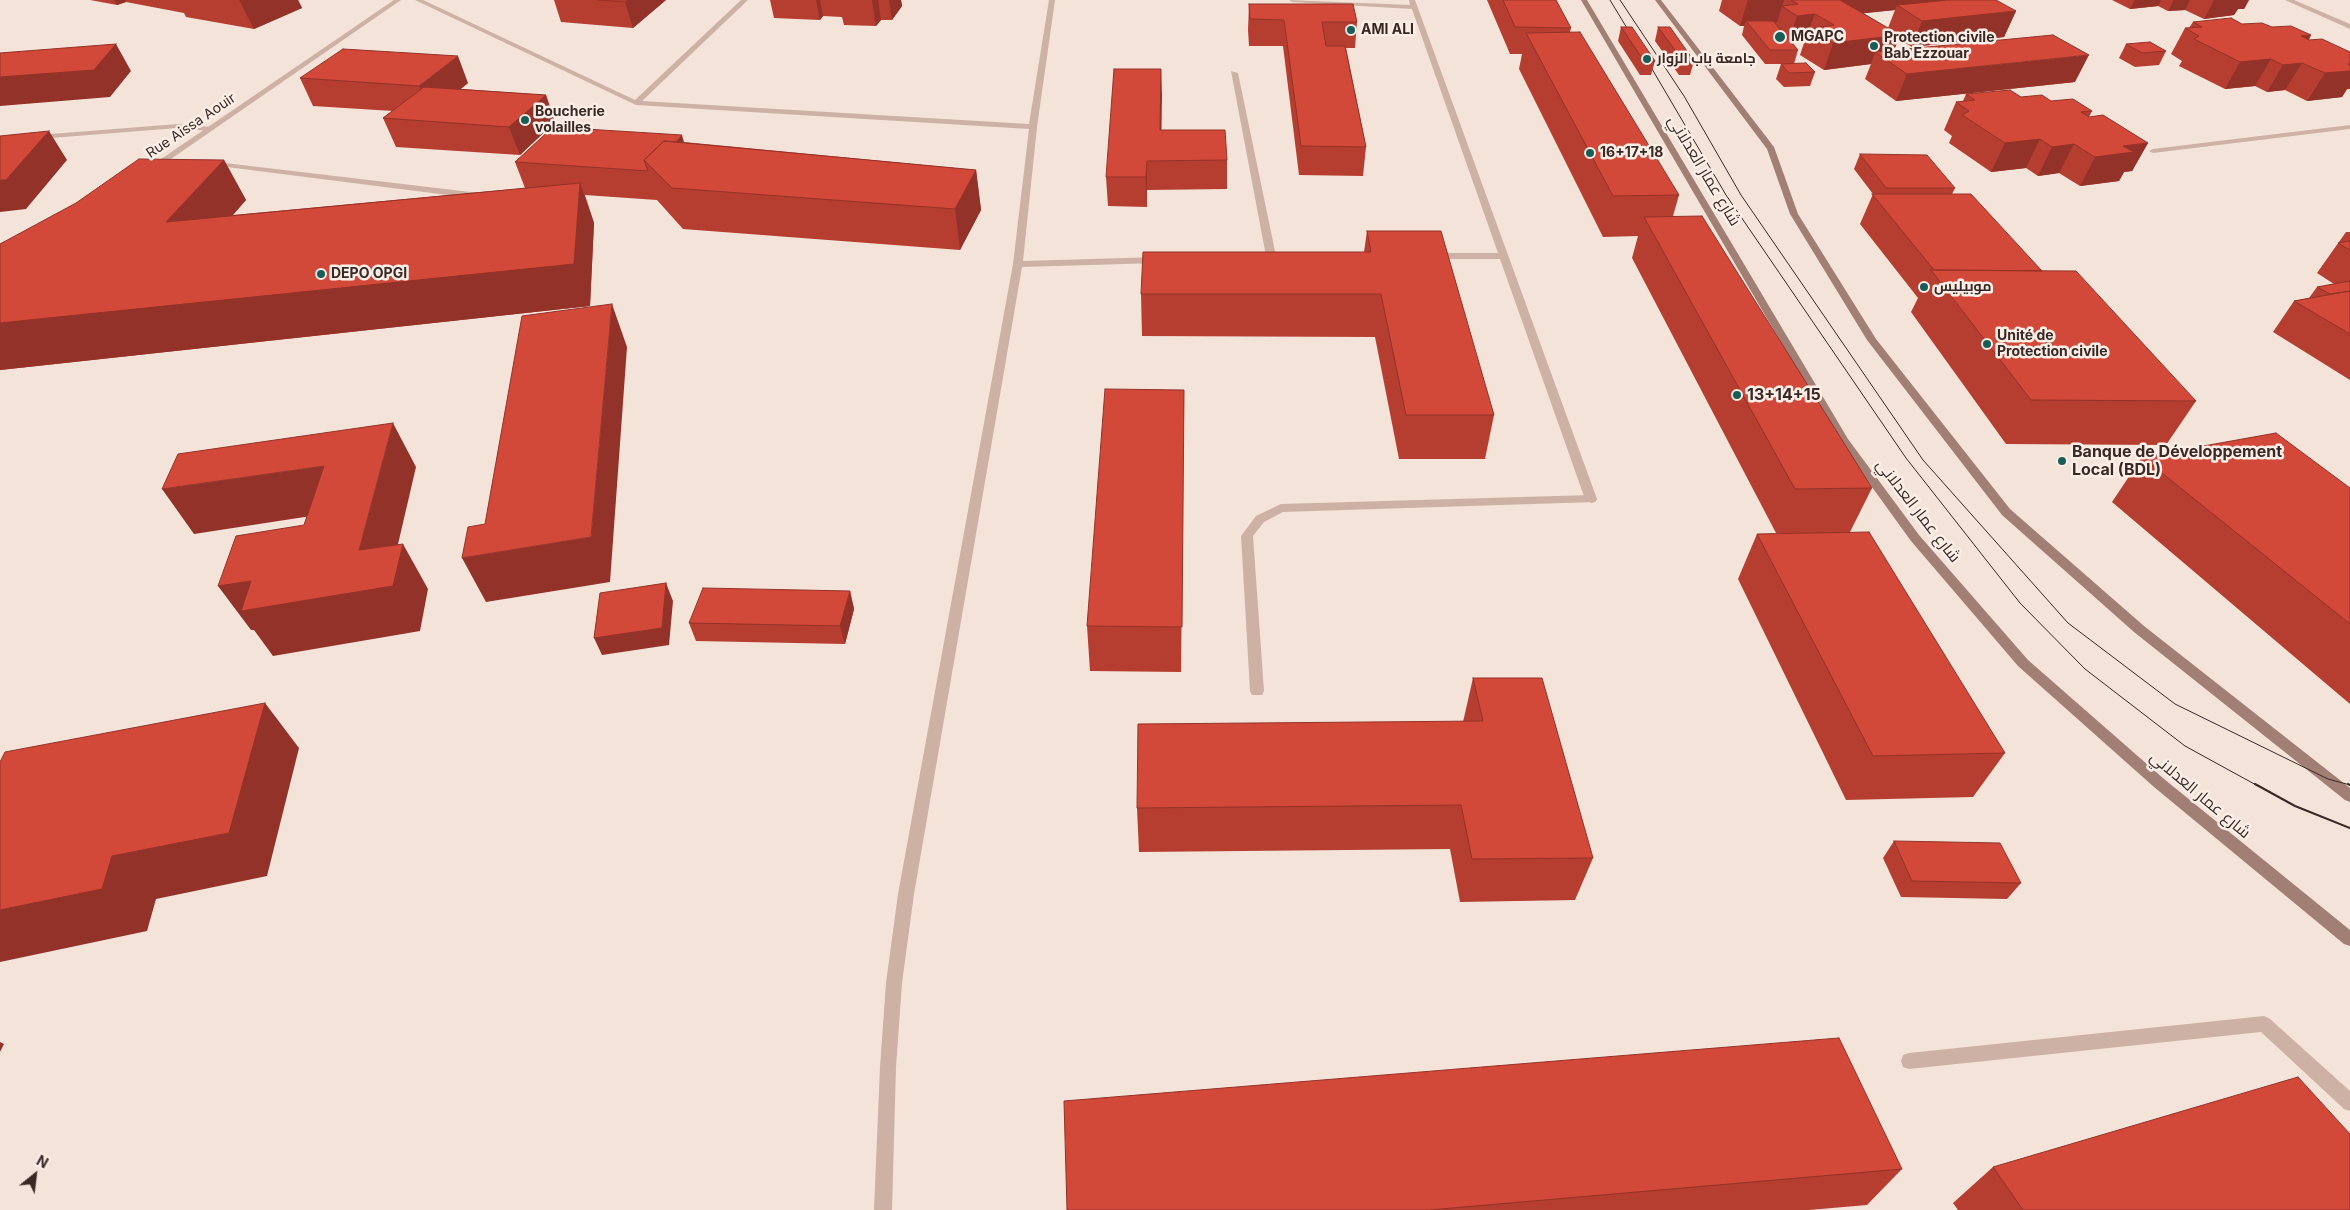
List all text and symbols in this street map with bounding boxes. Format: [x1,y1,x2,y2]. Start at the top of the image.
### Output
place label: AMI ALI [1361,22,1414,38]
marker: AMI ALI [1345,24,1357,36]
place label: MGAPC [1791,29,1844,45]
marker: MGAPC [1773,30,1787,44]
place label: Protection civile Bab Ezzouar [1884,30,1994,62]
marker: Protection civile Bab Ezzouar [1868,40,1880,52]
place label: جامعة باب الزوار [1657,51,1755,67]
marker: جامعة باب الزوار [1641,53,1653,65]
street label: Rue Aissa Aouir [143,90,239,162]
place label: Boucherie volailles [535,104,605,136]
street label: شارع عمار العدلاني [1663,112,1745,230]
marker: Boucherie volailles [519,114,531,126]
place label: 16+17+18 [1600,145,1663,161]
marker: 16+17+18 [1584,147,1596,159]
place label: DEPO OPGI [331,266,407,282]
marker: DEPO OPGI [315,268,327,280]
place label: موبيليس [1934,279,1991,295]
marker: موبيليس [1918,281,1930,293]
place label: Unité de Protection civile [1997,328,2107,361]
marker: Unité de Protection civile [1981,338,1993,350]
place label: 13+14+15 [1747,385,1821,405]
marker: 13+14+15 [1731,389,1743,401]
place label: Banque de Développement Local (BDL) [2072,442,2282,480]
marker: Banque de Développement Local (BDL) [2056,455,2068,467]
street label: شارع عمار العدلاني [1872,456,1964,566]
street label: شارع عمار العدلاني [2146,747,2254,843]
north arrow [10,1150,60,1200]
text: N [34,1151,51,1171]

